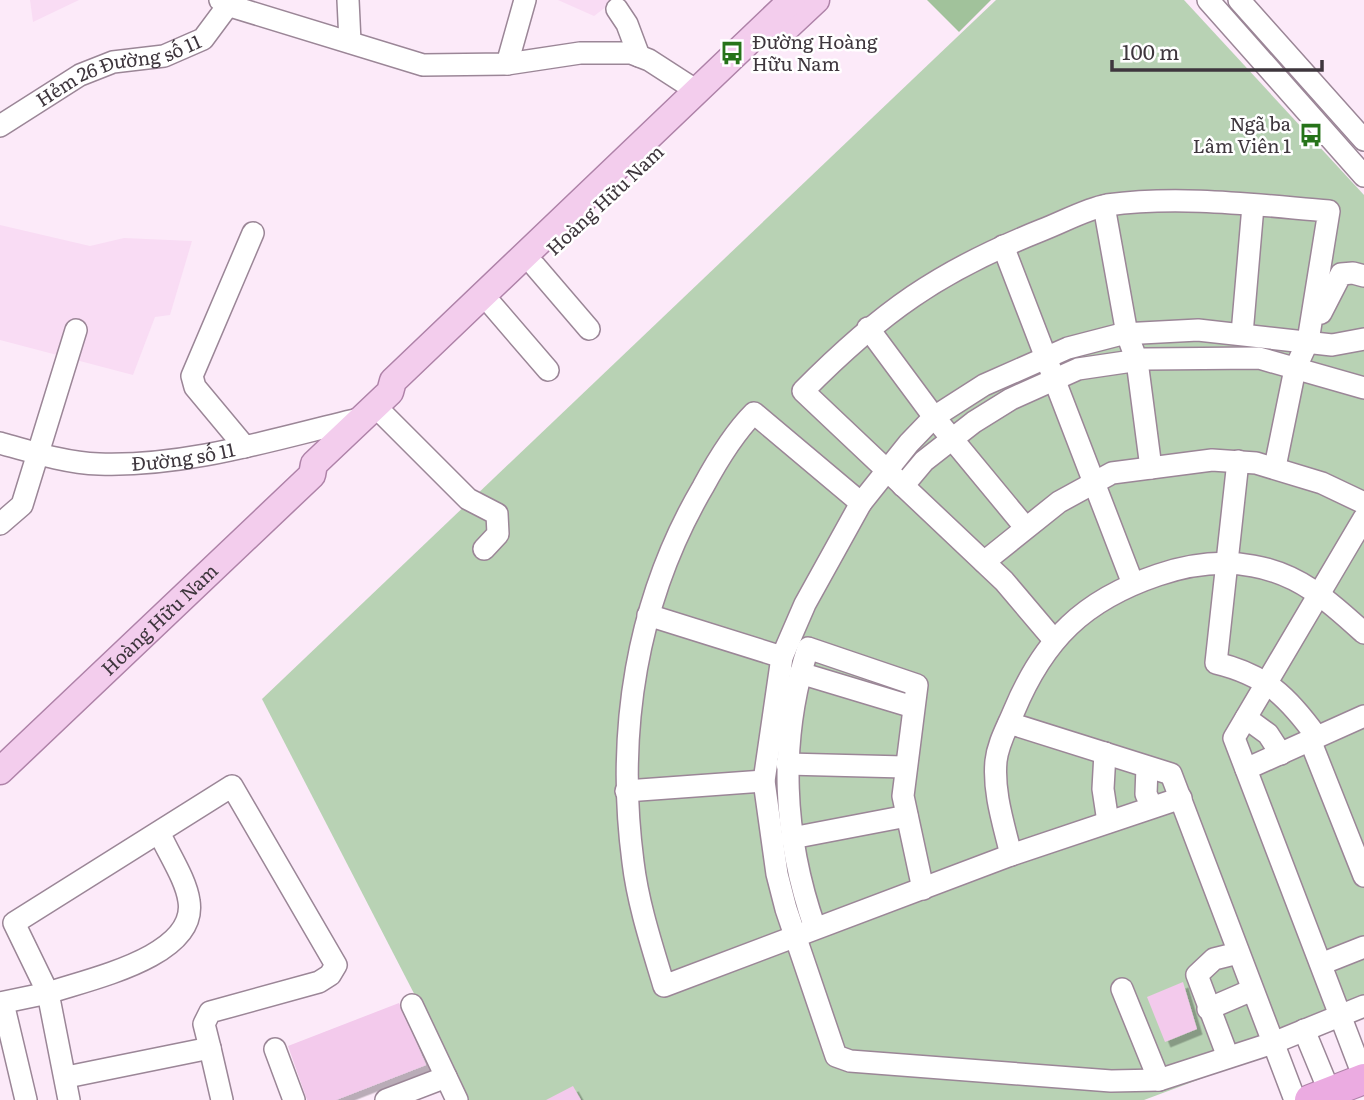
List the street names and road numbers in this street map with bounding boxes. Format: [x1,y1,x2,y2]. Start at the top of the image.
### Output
street label: Hẻm 26 Đường số 11 [30,26,205,113]
street label: Hoàng Hữu Nam [539,137,669,261]
street label: Đường số 11 [130,434,238,477]
street label: Hoàng Hữu Nam [94,556,224,681]

